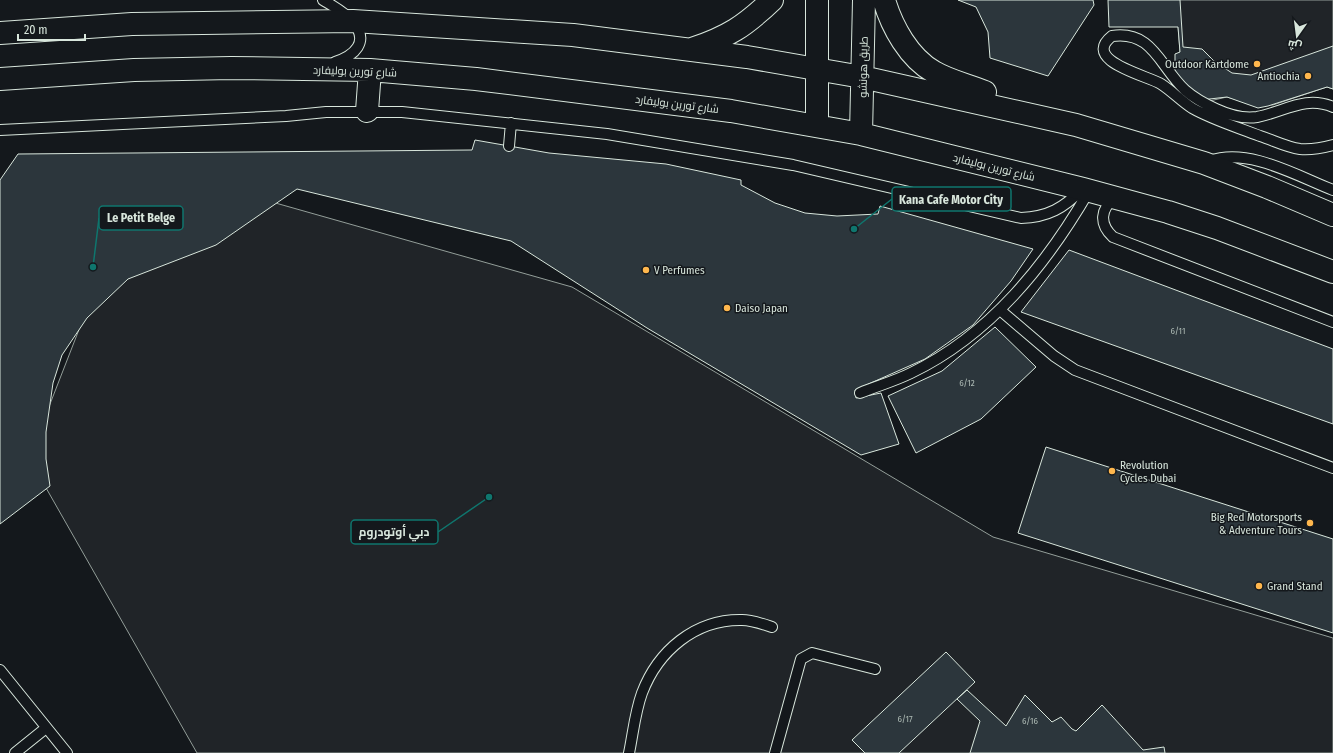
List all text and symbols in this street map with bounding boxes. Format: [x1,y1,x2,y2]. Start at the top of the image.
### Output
scale bar [18,16,85,42]
north arrow [1277,16,1317,56]
text: 20 m [24,23,48,37]
street label: طريق هونشو [856,36,871,98]
text: ش [1286,37,1303,53]
place label: Outdoor Kartdome [1165,58,1249,71]
marker: Outdoor Kartdome [1252,59,1262,69]
street label: شارع تورين بوليفارد [313,64,397,80]
place label: Antiochia [1258,70,1300,83]
marker: Antiochia [1303,71,1313,81]
street label: شارع تورين بوليفارد [634,93,720,117]
street label: شارع تورين بوليفارد [951,151,1036,185]
callout: Kana Cafe Motor City [892,187,1011,211]
text: Kana Cafe Motor City [899,193,1003,207]
callout: Le Petit Belge [99,206,183,230]
text: Le Petit Belge [107,211,175,225]
place label: V Perfumes [654,264,705,277]
marker: V Perfumes [641,265,651,275]
place label: Daiso Japan [735,302,788,315]
marker: Daiso Japan [722,303,732,313]
house number: 6/11 [1171,326,1185,336]
house number: 6/12 [959,378,975,388]
place label: Revolution Cycles Dubai [1120,459,1176,485]
marker: Revolution Cycles Dubai [1107,466,1117,476]
place label: Big Red Motorsports & Adventure Tours [1211,511,1302,537]
marker: Big Red Motorsports & Adventure Tours [1305,518,1315,528]
callout: دبي أوتودروم [351,520,438,544]
text: دبي أوتودروم [359,524,429,542]
place label: Grand Stand [1267,580,1323,593]
marker: Grand Stand [1254,581,1264,591]
house number: 6/17 [897,714,913,724]
house number: 6/16 [1022,716,1038,726]

